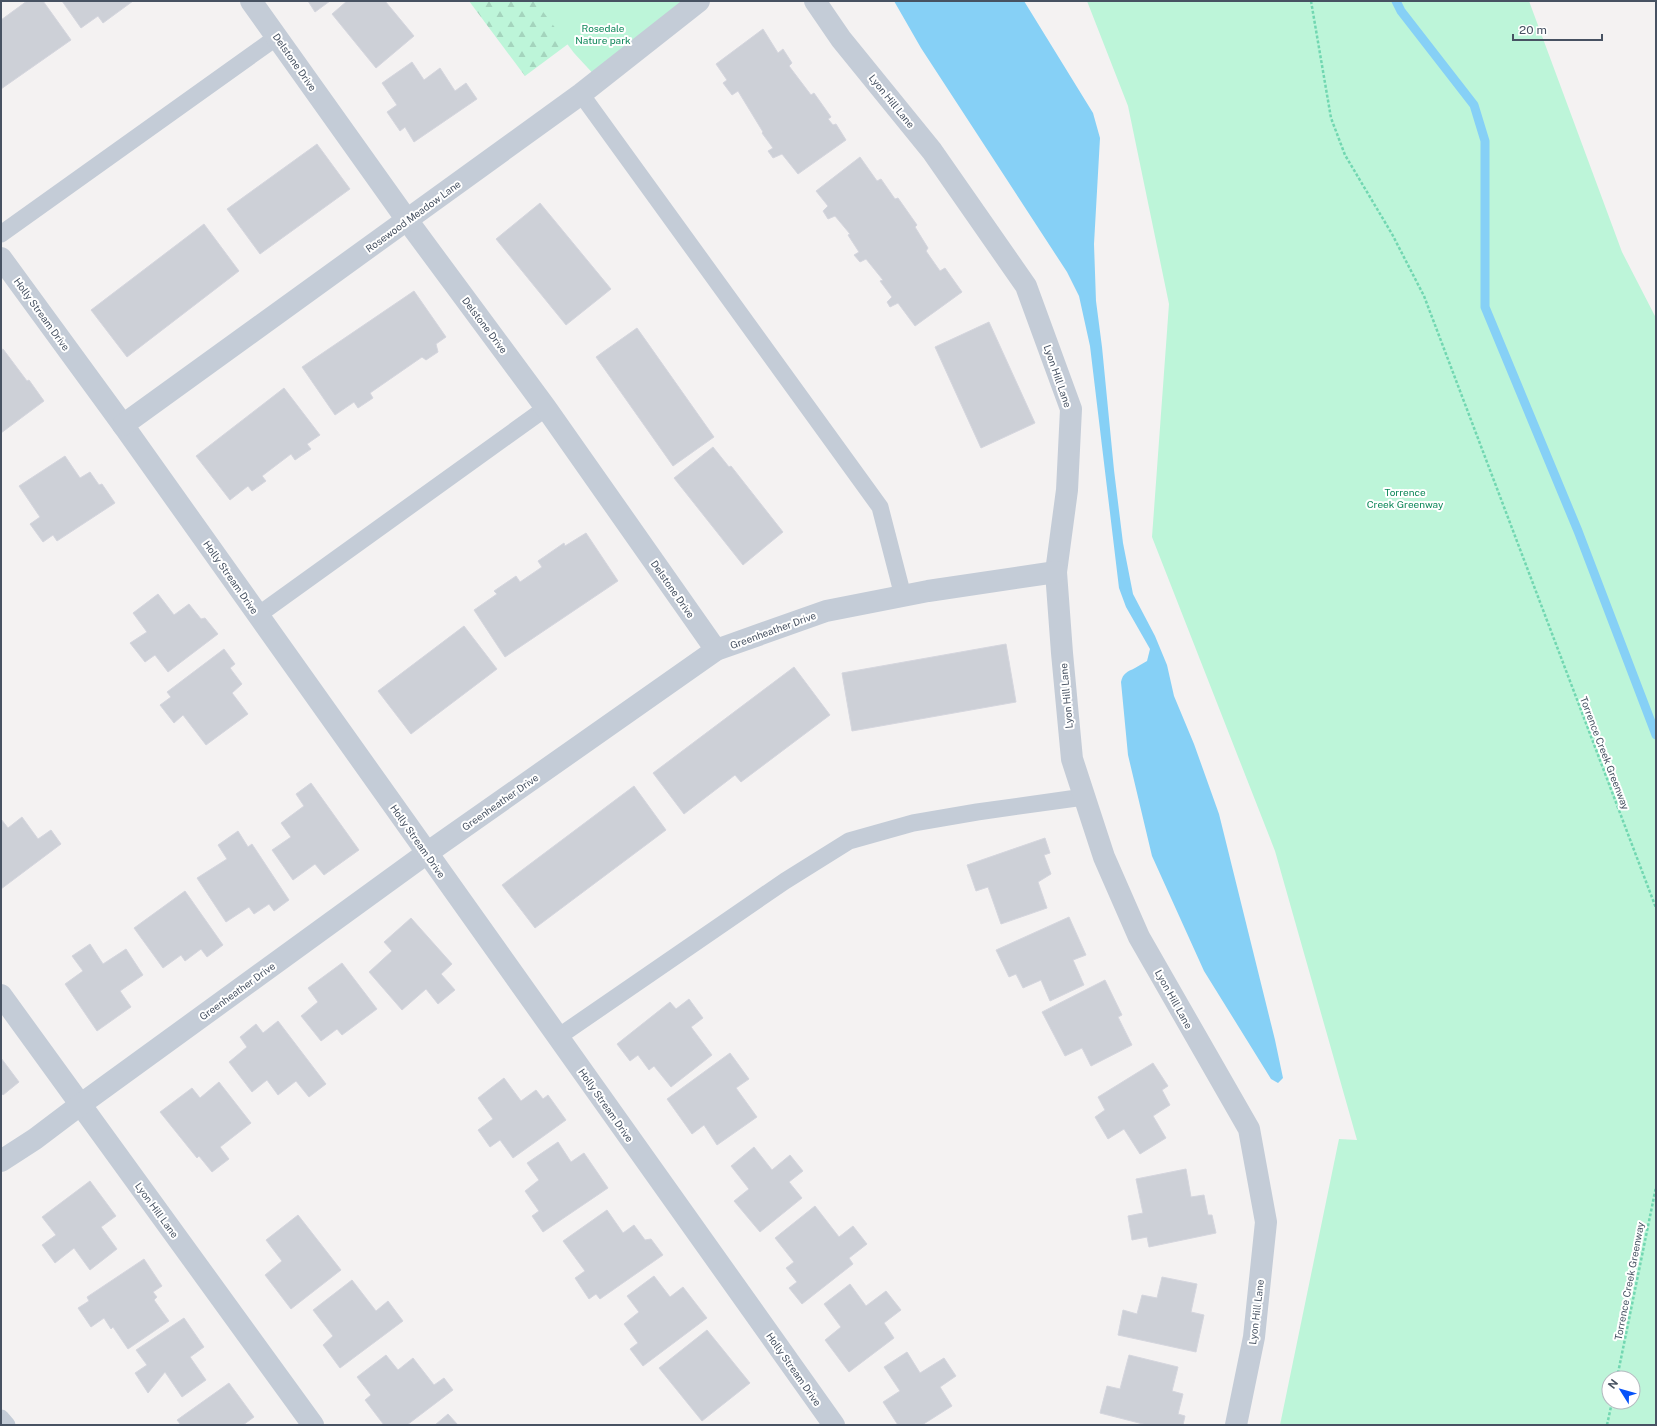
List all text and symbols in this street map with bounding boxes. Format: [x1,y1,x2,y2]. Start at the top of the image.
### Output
scale bar [1513,16,1602,42]
park label: Rosedale Nature park [575,22,631,46]
text: 20 m [1519,23,1547,37]
street label: Delstone Drive [271,31,319,93]
street label: Lyon Hill Lane [867,72,918,131]
street label: Rosewood Meadow Lane [363,177,463,255]
street label: Holly Stream Drive [12,275,73,353]
street label: Delstone Drive [460,294,510,356]
street label: Lyon Hill Lane [1042,343,1074,409]
park label: Torrence Creek Greenway [1367,486,1444,510]
street label: Holly Stream Drive [201,538,261,616]
street label: Delstone Drive [649,558,697,620]
street label: Greenheather Drive [728,609,818,651]
street label: Lyon Hill Lane [1057,662,1075,729]
street label: Torrence Creek Greenway [1578,695,1632,812]
street label: Greenheather Drive [459,771,541,833]
street label: Holly Stream Drive [388,802,448,880]
street label: Greenheather Drive [197,959,277,1022]
street label: Lyon Hill Lane [1153,967,1195,1031]
street label: Holly Stream Drive [576,1066,636,1144]
street label: Lyon Hill Lane [133,1180,181,1240]
street label: Torrence Creek Greenway [1612,1220,1646,1341]
street label: Lyon Hill Lane [1246,1278,1266,1345]
street label: Holly Stream Drive [764,1330,824,1408]
north arrow [1601,1370,1641,1410]
text: N [1606,1377,1620,1391]

